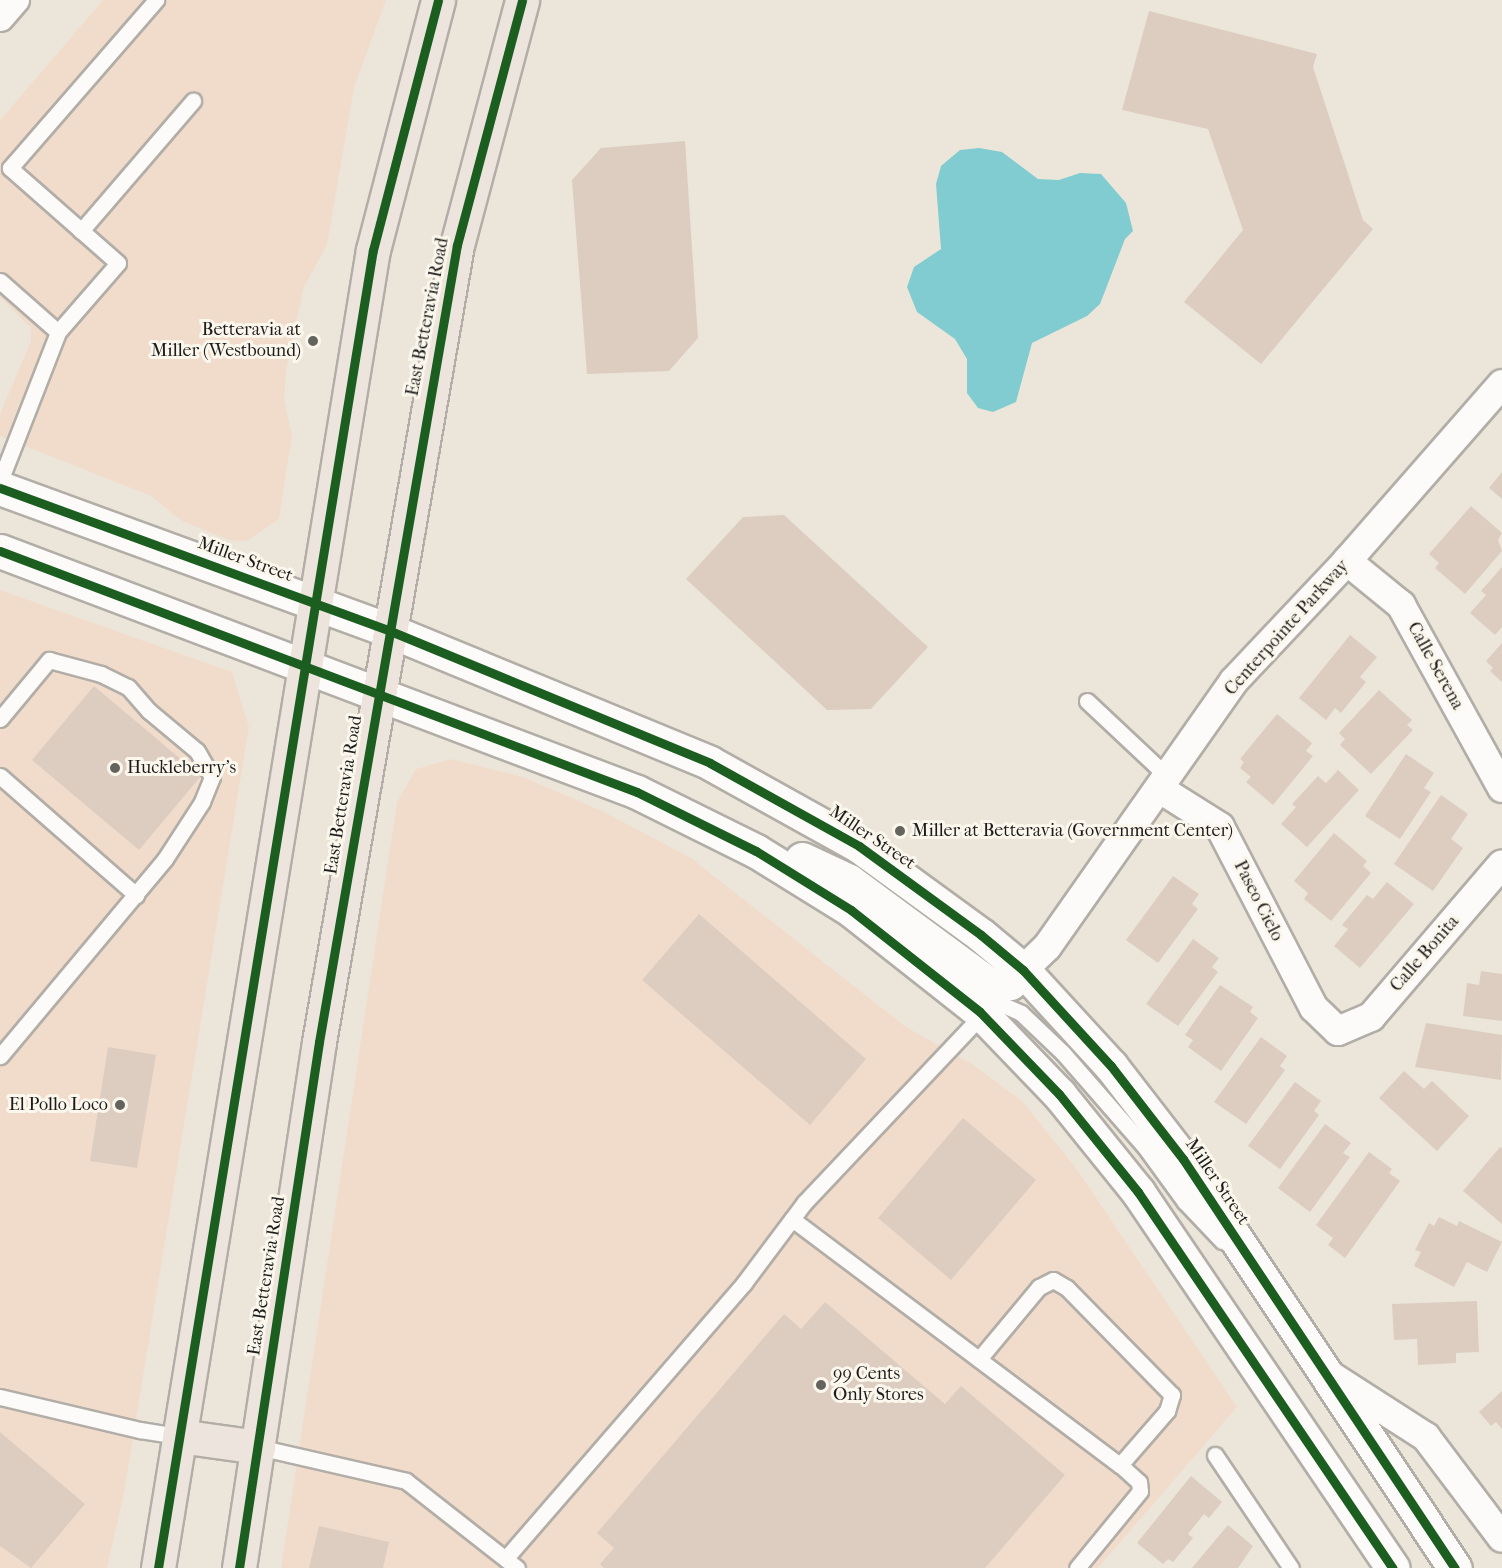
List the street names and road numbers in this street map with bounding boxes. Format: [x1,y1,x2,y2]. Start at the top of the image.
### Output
street label: East Betteravia Road [402,236,454,398]
street label: Miller Street [195,533,295,587]
street label: Centerpointe Parkway [1220,556,1354,700]
street label: Calle Serena [1402,619,1468,713]
street label: East Betteravia Road [321,714,367,876]
street label: Miller Street [825,801,919,875]
street label: Paseo Cielo [1229,857,1287,945]
street label: Calle Bonita [1386,911,1464,997]
street label: Miller Street [1180,1135,1254,1229]
street label: East Betteravia Road [244,1195,290,1357]

